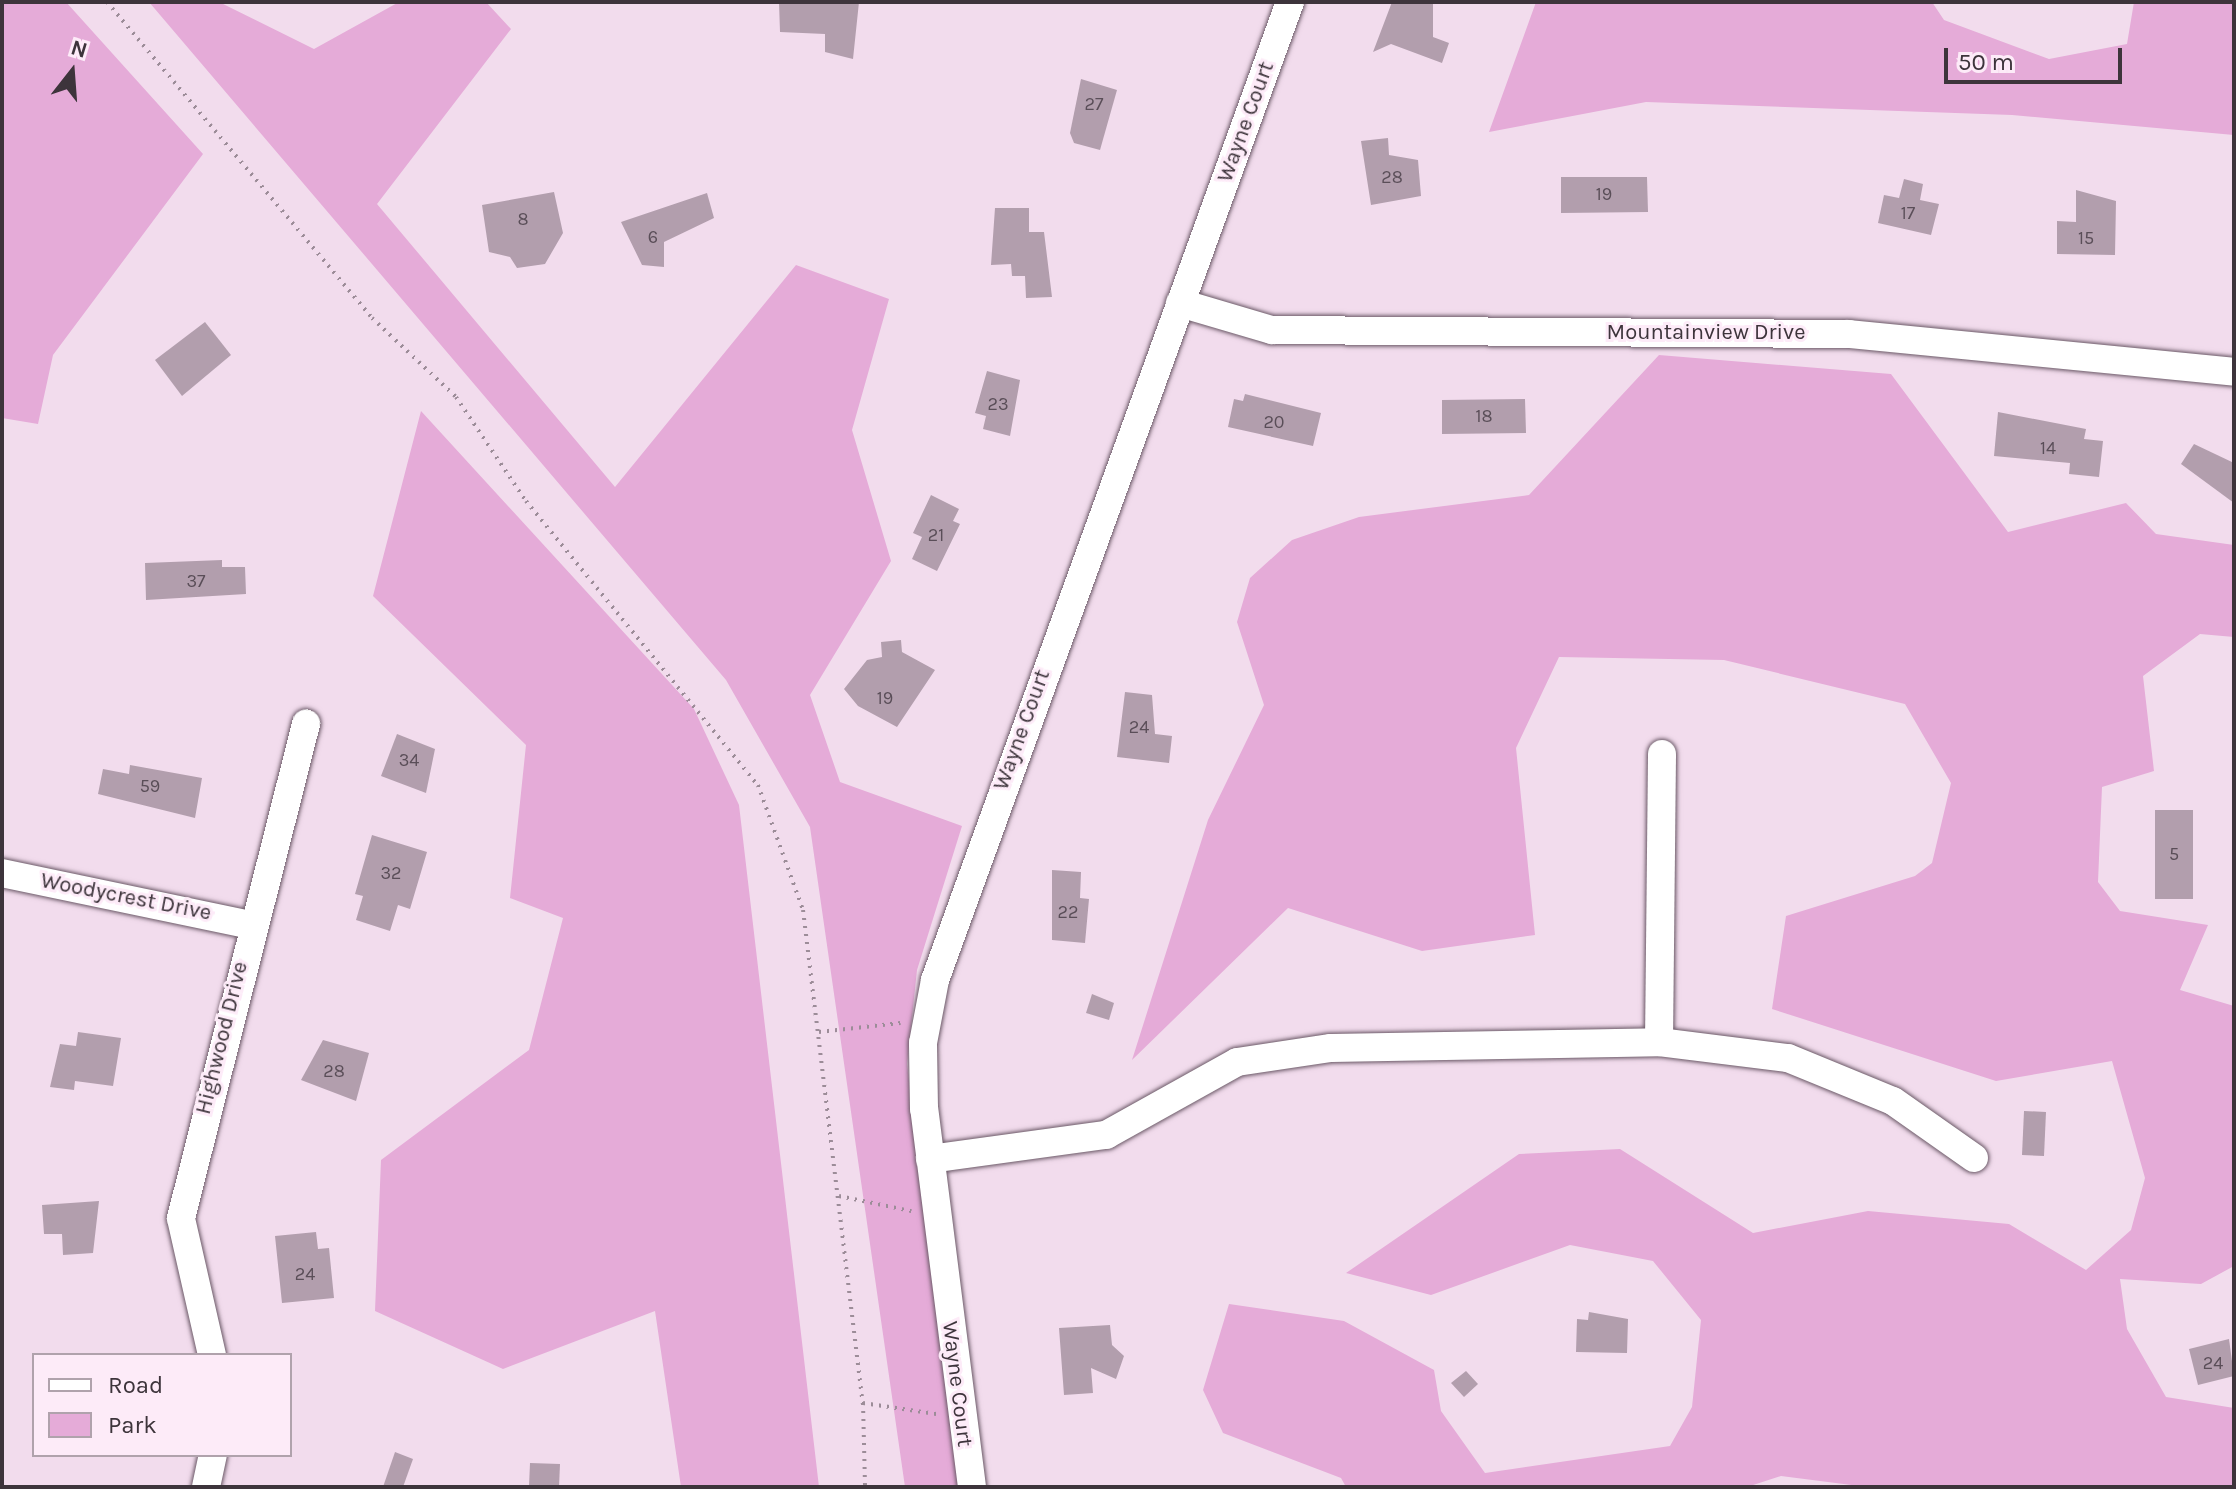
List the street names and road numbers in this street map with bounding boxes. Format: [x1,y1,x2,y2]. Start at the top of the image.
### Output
street label: Wayne Court [1212,58,1280,186]
street label: Mountainview Drive [1607,320,1805,346]
street label: Wayne Court [988,666,1056,794]
street label: Woodycrest Drive [38,868,214,926]
street label: Highwood Drive [190,959,254,1117]
street label: Wayne Court [936,1320,978,1448]

